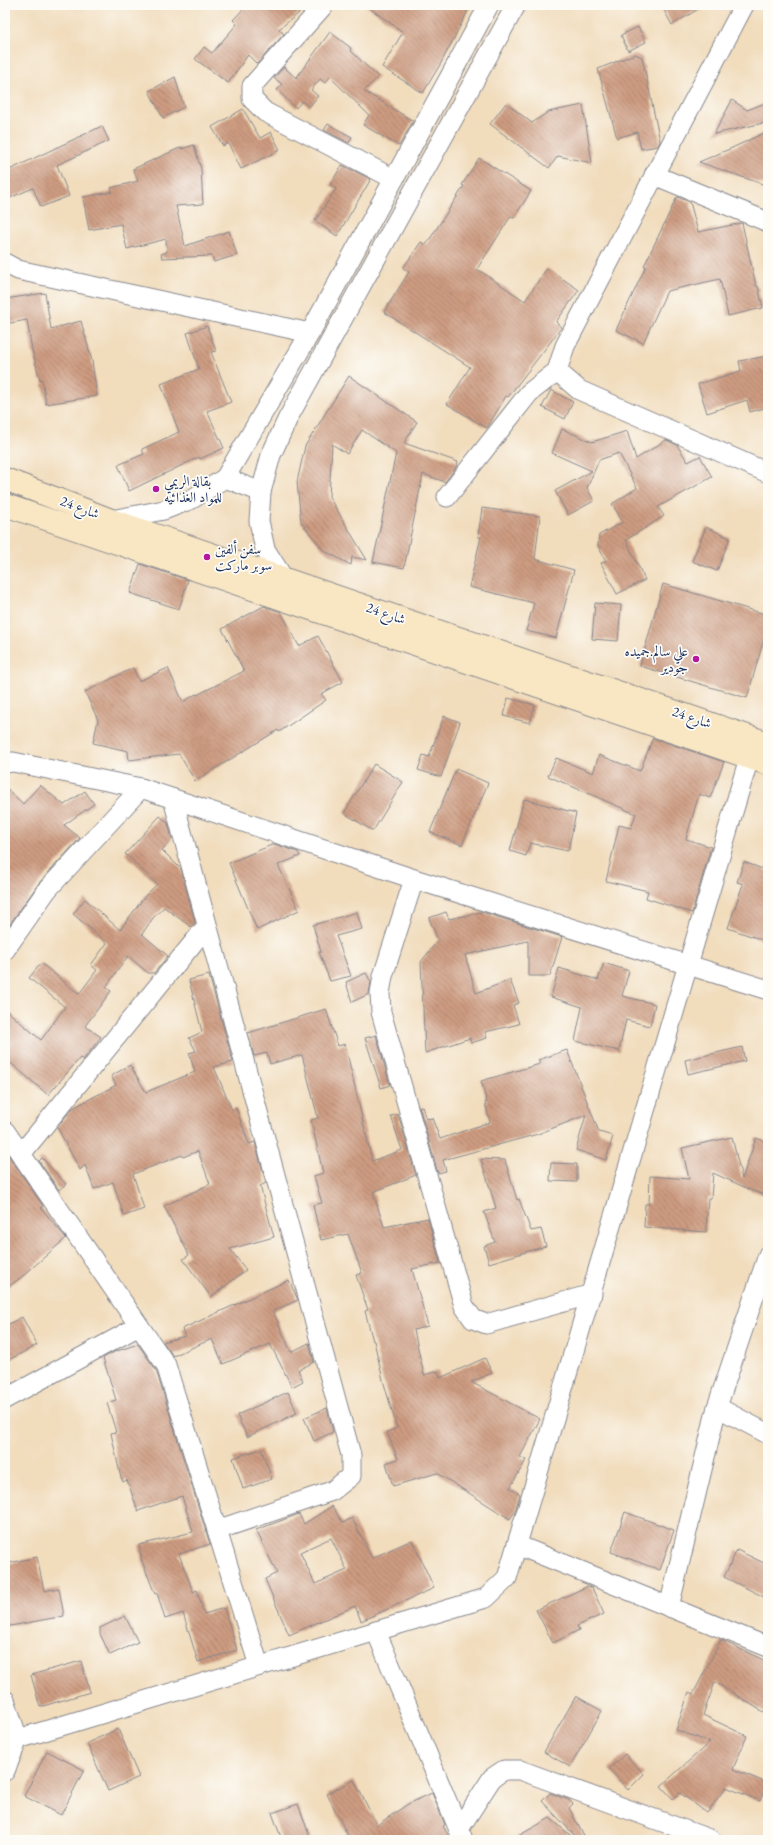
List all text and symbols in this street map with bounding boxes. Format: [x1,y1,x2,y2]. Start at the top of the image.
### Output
place label: بقالة الريمي للمواد الغذائيه [164,472,222,506]
marker: بقالة الريمي للمواد الغذائيه [151,484,161,494]
street label: شارع 24 [57,491,102,525]
place label: سفن ألفين سوبر ماركت [215,539,272,574]
marker: سفن ألفين سوبر ماركت [202,552,212,562]
street label: شارع 24 [363,598,408,631]
place label: علي سالم.جميده جودير [624,642,688,676]
marker: علي سالم.جميده جودير [691,654,701,664]
street label: شارع 24 [669,702,714,735]

